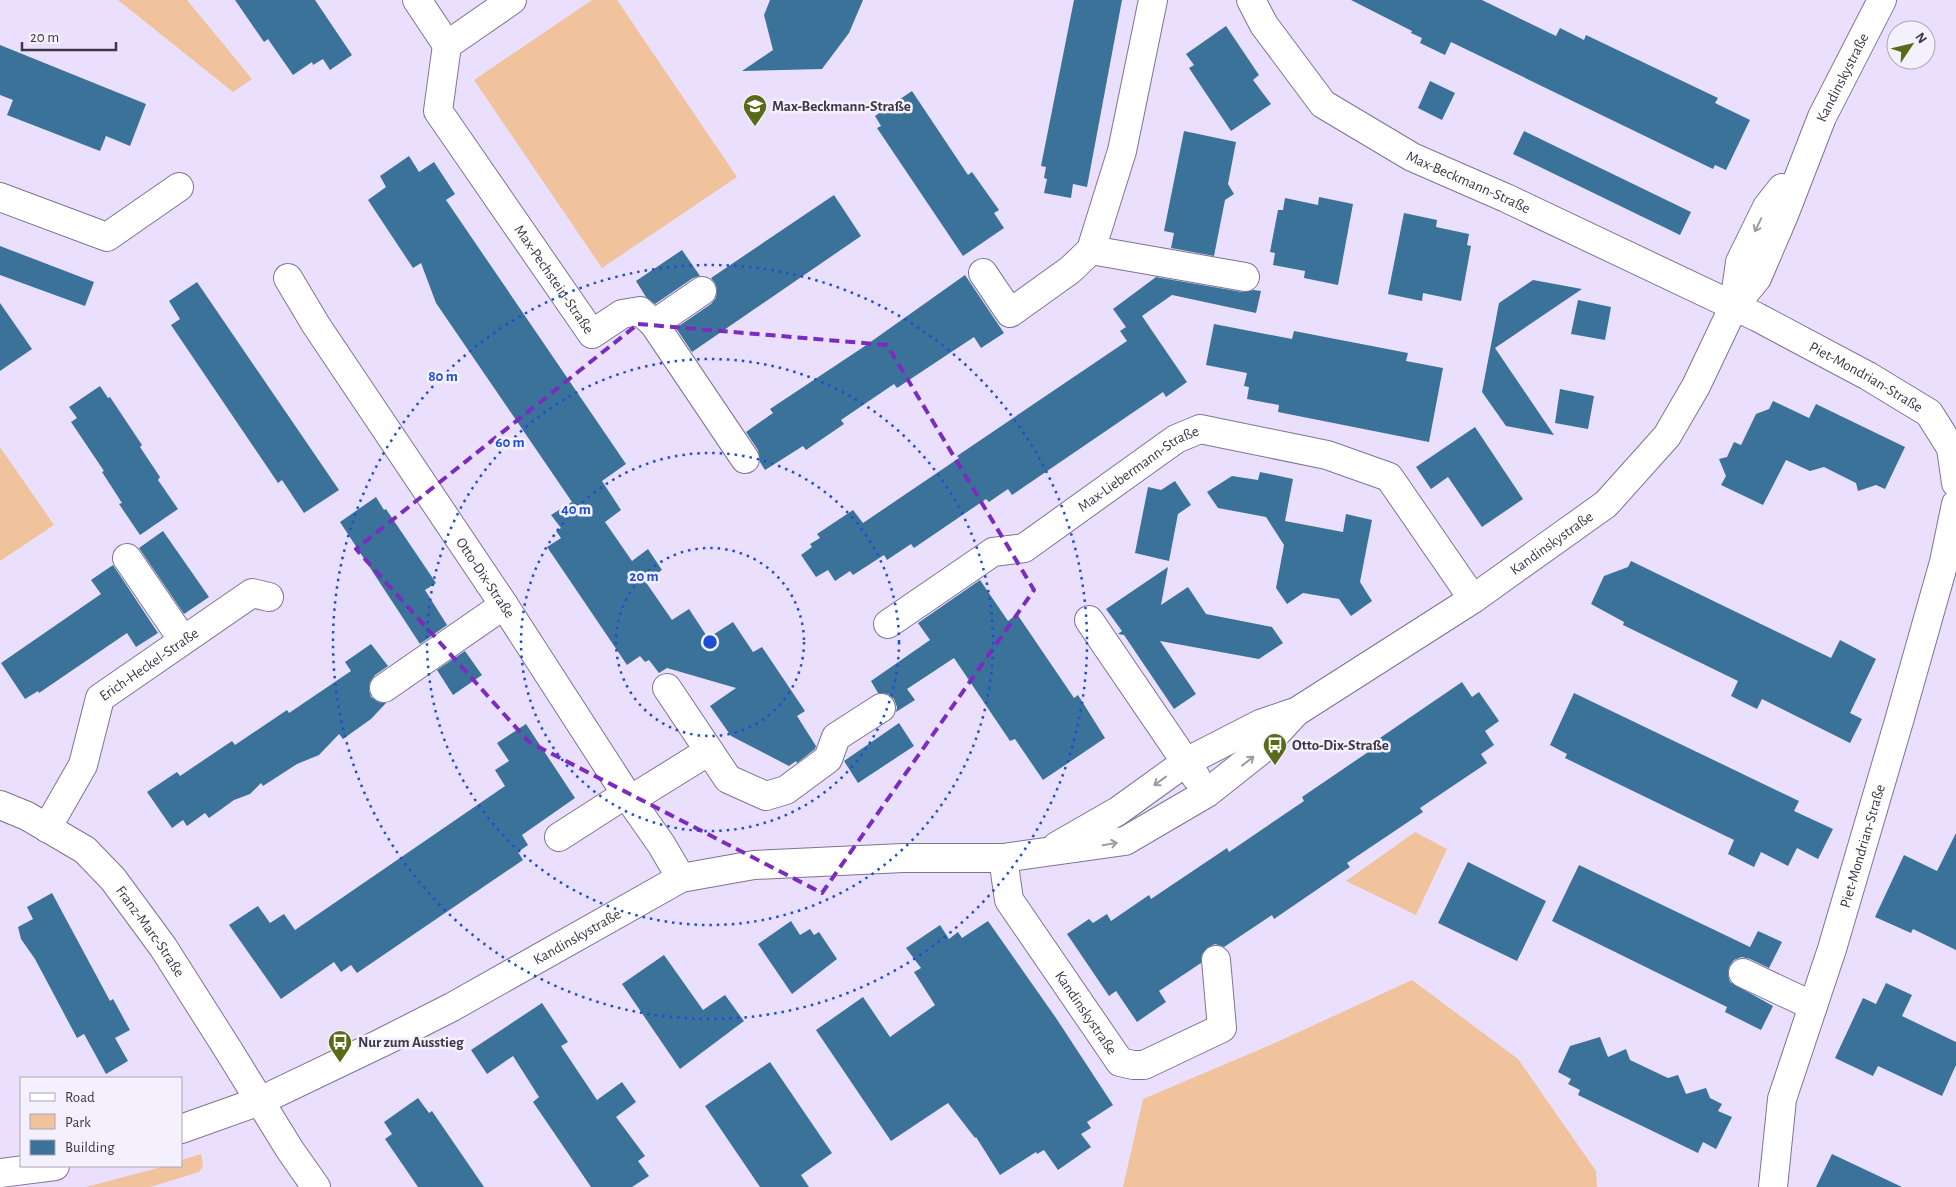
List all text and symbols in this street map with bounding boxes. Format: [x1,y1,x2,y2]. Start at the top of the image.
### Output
scale bar [22,20,116,52]
north arrow [1886,20,1936,70]
text: 20 m [30,30,59,45]
text: N [1912,30,1929,46]
street label: Kandinskystraße [1813,31,1871,124]
school or university icon: Max-Beckmann-Straße [742,93,768,127]
place label: Max-Beckmann-Straße [772,99,911,114]
street label: Max-Beckmann-Straße [1404,148,1533,216]
one-way arrow [1753,217,1762,232]
street label: Max-Pechstein-Straße [511,222,597,336]
street label: Piet-Mondrian-Straße [1807,339,1925,415]
text: 80 m [428,369,458,384]
street label: Max-Liebermann-Straße [1075,423,1201,514]
text: 60 m [495,435,525,450]
text: 40 m [561,502,591,517]
street label: Kandinskystraße [1507,508,1596,578]
street label: Otto-Dix-Straße [453,535,518,621]
text: 20 m [629,569,659,584]
street label: Erich-Heckel-Straße [97,625,201,704]
centre of rings [701,633,719,651]
bus stop icon: Otto-Dix-Straße [1262,732,1288,766]
place label: Otto-Dix-Straße [1292,738,1389,753]
one-way arrow [1241,755,1254,766]
one-way arrow [1153,776,1167,786]
street label: Piet-Mondrian-Straße [1837,782,1888,909]
one-way arrow [1102,838,1118,848]
street label: Franz-Marc-Straße [113,883,187,980]
street label: Kandinskystraße [531,906,623,967]
street label: Kandinskystraße [1052,968,1120,1057]
bus stop icon: Nur zum Ausstieg [327,1029,353,1063]
place label: Nur zum Ausstieg [358,1035,464,1050]
legend [20,1077,182,1167]
text: Road [65,1090,95,1105]
text: Park [65,1115,91,1130]
text: Building [65,1140,115,1155]

